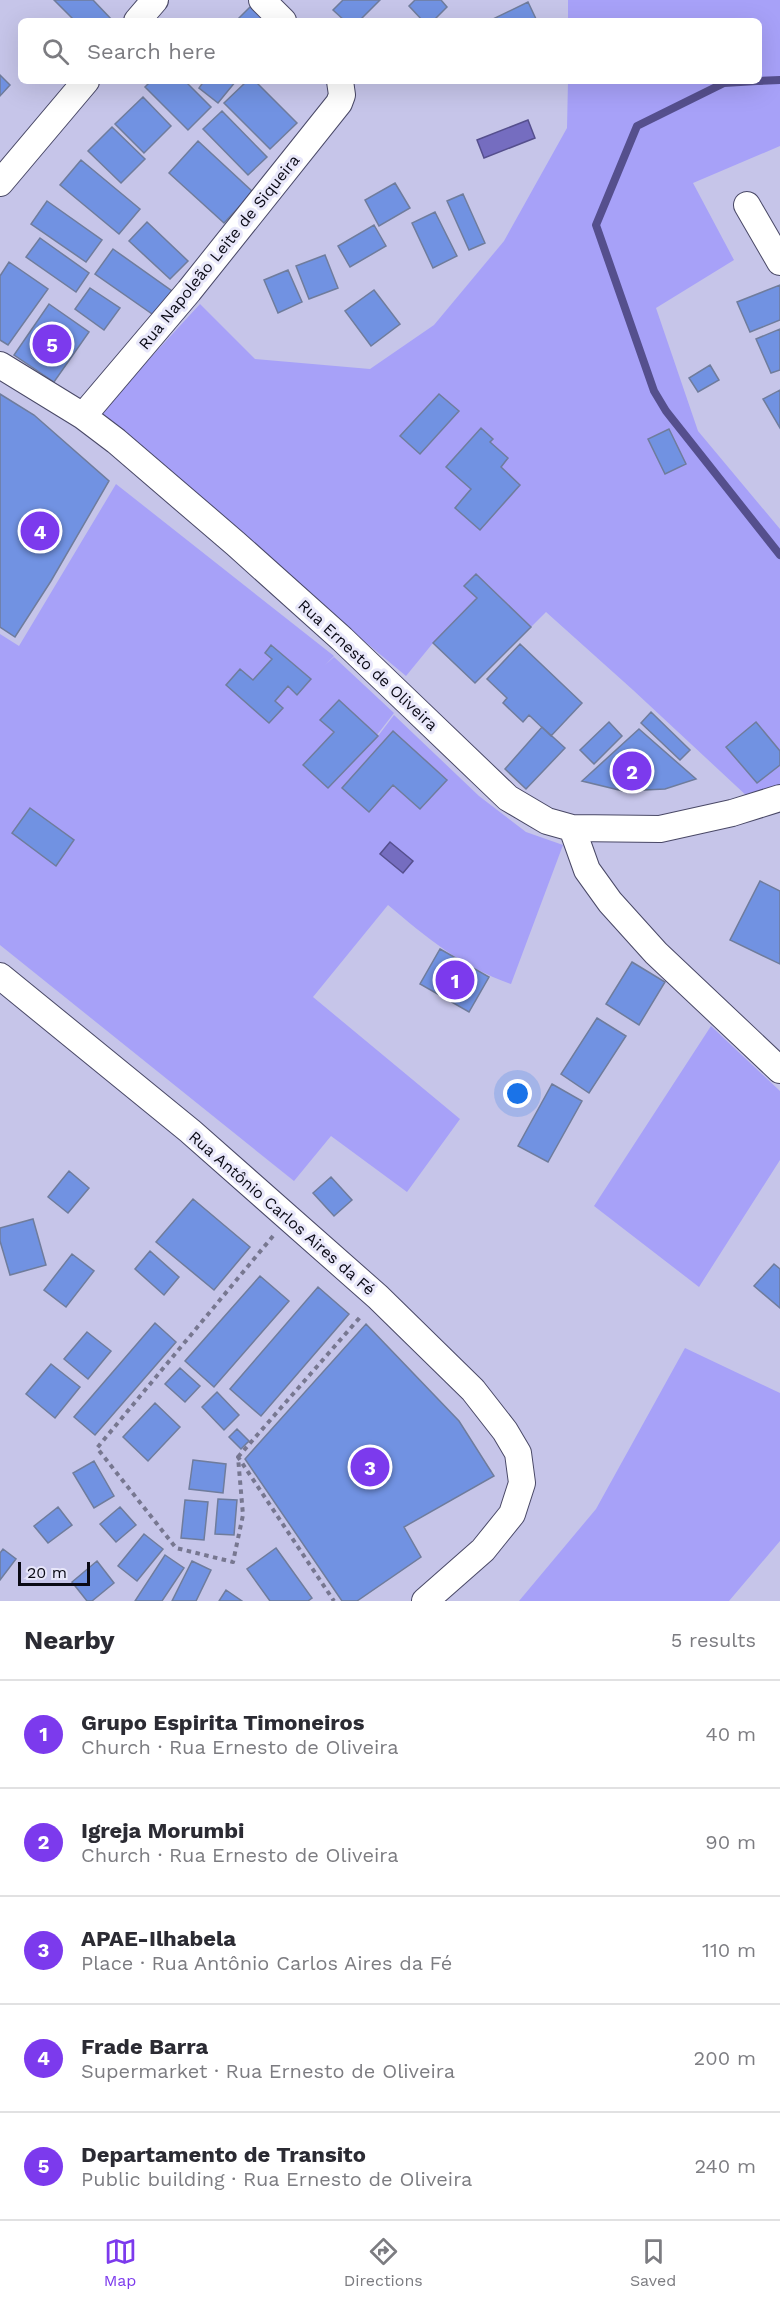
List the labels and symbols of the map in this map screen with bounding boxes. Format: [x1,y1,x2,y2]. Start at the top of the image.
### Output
street label: Rua Napoleão Leite de Siqueira [134,151,304,353]
pin: 5 [32,322,72,366]
pin: 4 [20,508,60,554]
street label: Rua Ernesto de Oliveira [294,595,442,735]
pin: 2 [612,748,652,794]
pin: 1 [436,958,474,1002]
your location [503,1079,532,1108]
street label: Rua Antônio Carlos Aires da Fé [185,1127,379,1299]
pin: 3 [350,1444,389,1490]
scale bar [18,1559,90,1586]

